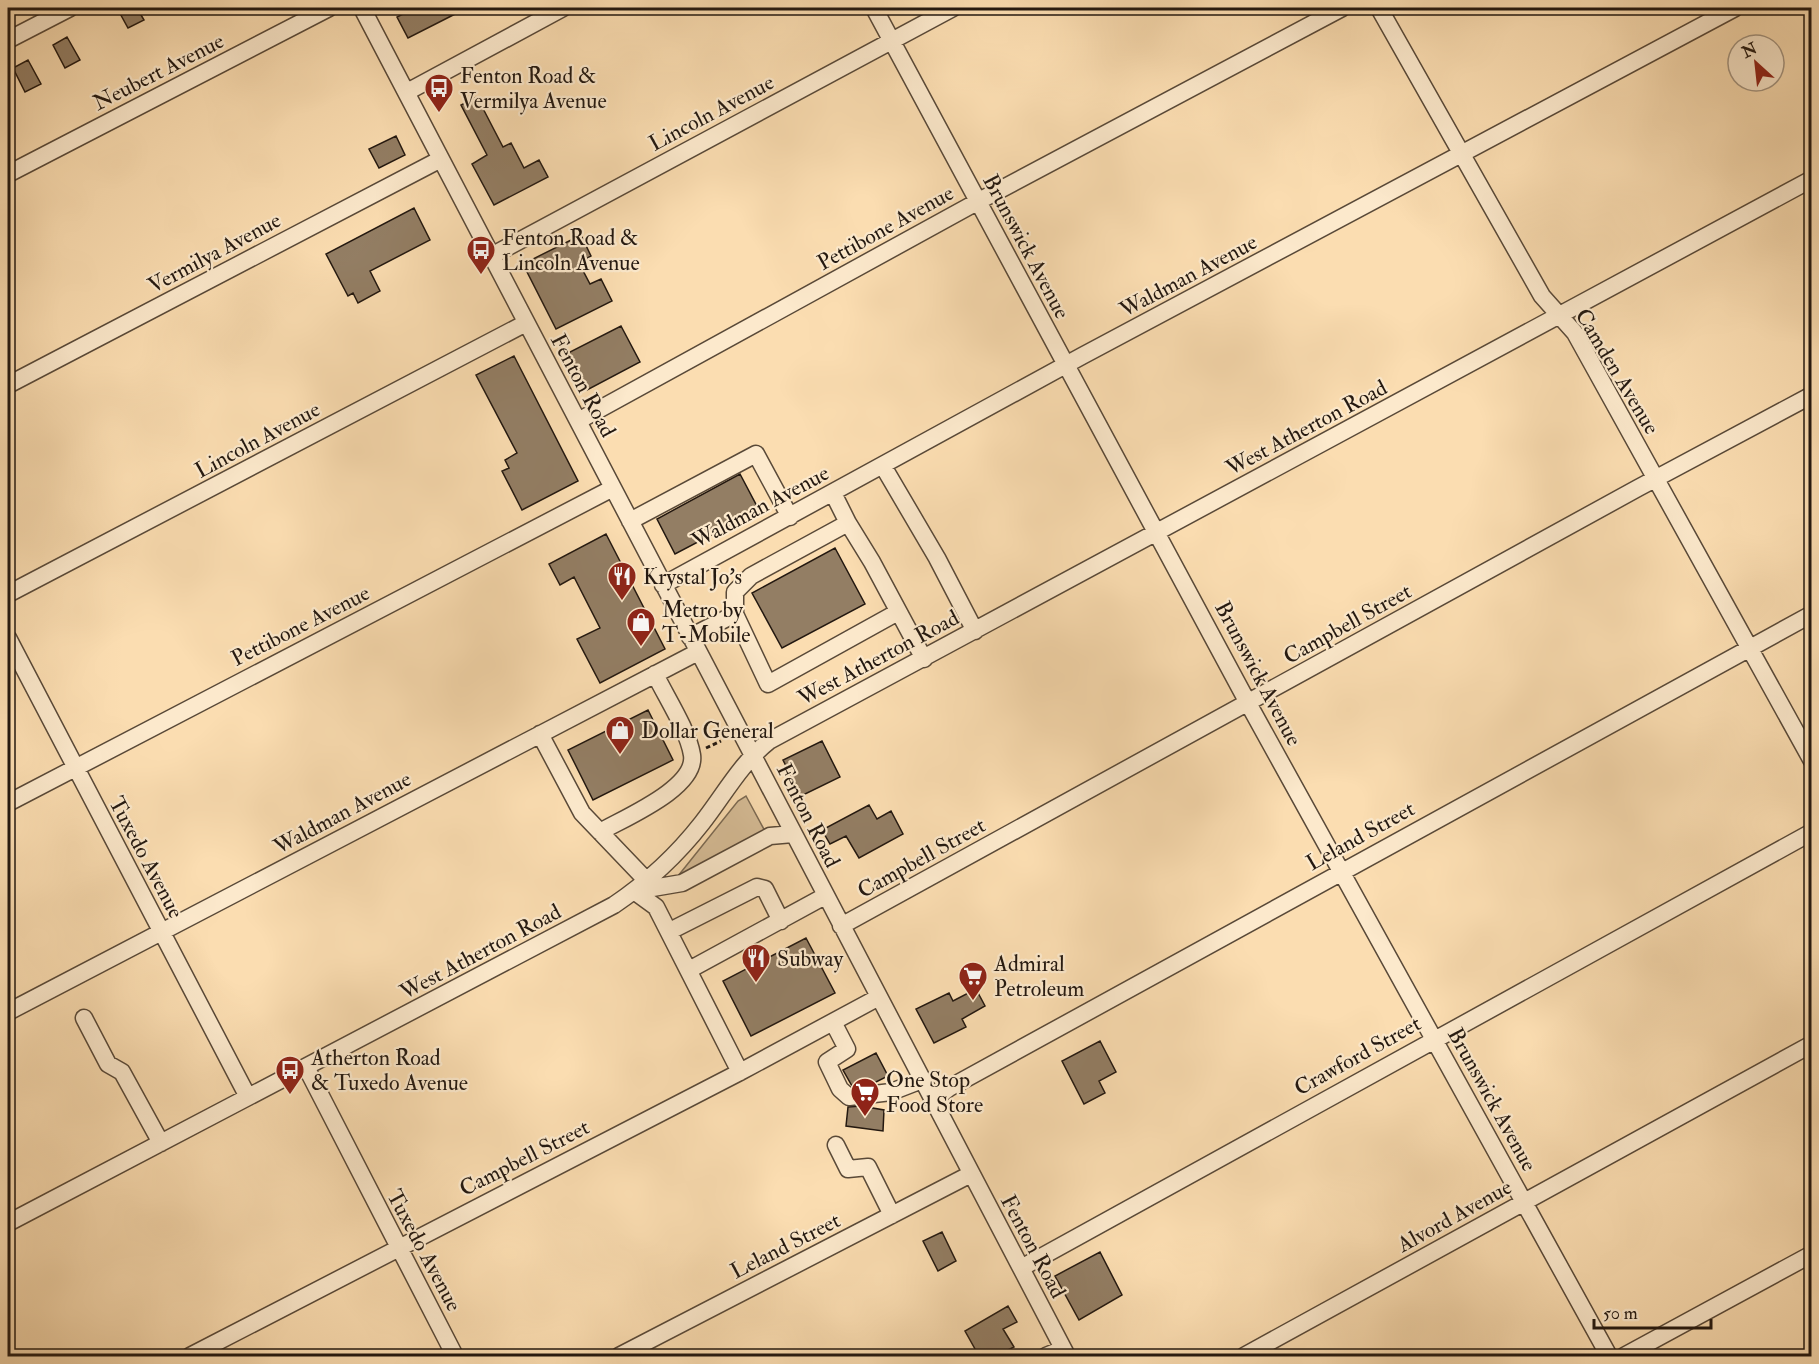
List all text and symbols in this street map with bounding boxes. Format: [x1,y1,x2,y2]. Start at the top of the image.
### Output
street label: Neubert Avenue [88,27,229,117]
north arrow [1726,33,1786,93]
text: N [1738,38,1761,63]
place label: Fenton Road & Vermilya Avenue [460,62,607,115]
street label: Lincoln Avenue [644,68,779,158]
bus stop icon: Fenton Road & Vermilya Avenue [423,72,455,114]
street label: Brunswick Avenue [976,169,1076,324]
street label: Pettibone Avenue [812,179,959,277]
street label: Vermilya Avenue [143,206,286,300]
place label: Fenton Road & Lincoln Avenue [502,224,640,277]
street label: Waldman Avenue [1114,228,1262,324]
bus stop icon: Fenton Road & Lincoln Avenue [465,234,497,276]
street label: Camden Avenue [1569,304,1666,439]
street label: Fenton Road [544,329,622,442]
street label: West Atherton Road [1220,374,1392,483]
street label: Lincoln Avenue [190,395,325,485]
street label: Waldman Avenue [686,459,834,555]
restaurant icon: Krystal Jo's [606,560,638,602]
place label: Krystal Jo's [643,563,742,591]
street label: Campbell Street [1279,577,1417,671]
street label: Pettibone Avenue [226,579,374,673]
place label: Metro by T-Mobile [662,596,750,649]
street label: Brunswick Avenue [1208,596,1308,751]
street label: West Atherton Road [792,604,964,713]
shop icon: Metro by T-Mobile [625,606,657,648]
shop icon: Dollar General [604,714,636,756]
place label: Dollar General [641,717,774,745]
street label: Fenton Road [770,759,846,872]
street label: Waldman Avenue [268,765,416,861]
street label: Tuxedo Avenue [102,792,190,923]
street label: Leland Street [1301,795,1420,877]
street label: Campbell Street [853,811,991,905]
street label: West Atherton Road [394,898,566,1007]
restaurant icon: Subway [740,942,772,984]
place label: Subway [777,945,843,973]
place label: Admiral Petroleum [993,950,1084,1003]
supermarket icon: Admiral Petroleum [957,960,989,1002]
street label: Crawford Street [1289,1010,1426,1102]
street label: Brunswick Avenue [1441,1023,1543,1176]
place label: Atherton Road & Tuxedo Avenue [310,1044,468,1097]
bus stop icon: Atherton Road & Tuxedo Avenue [274,1054,306,1096]
place label: One Stop Food Store [886,1066,983,1119]
supermarket icon: One Stop Food Store [849,1076,881,1118]
street label: Campbell Street [455,1113,595,1204]
street label: Alvord Avenue [1391,1173,1517,1259]
street label: Tuxedo Avenue [380,1185,468,1316]
street label: Fenton Road [994,1190,1072,1303]
street label: Leland Street [726,1206,845,1286]
scale bar [1594,1292,1711,1330]
text: 50 m [1603,1302,1638,1325]

